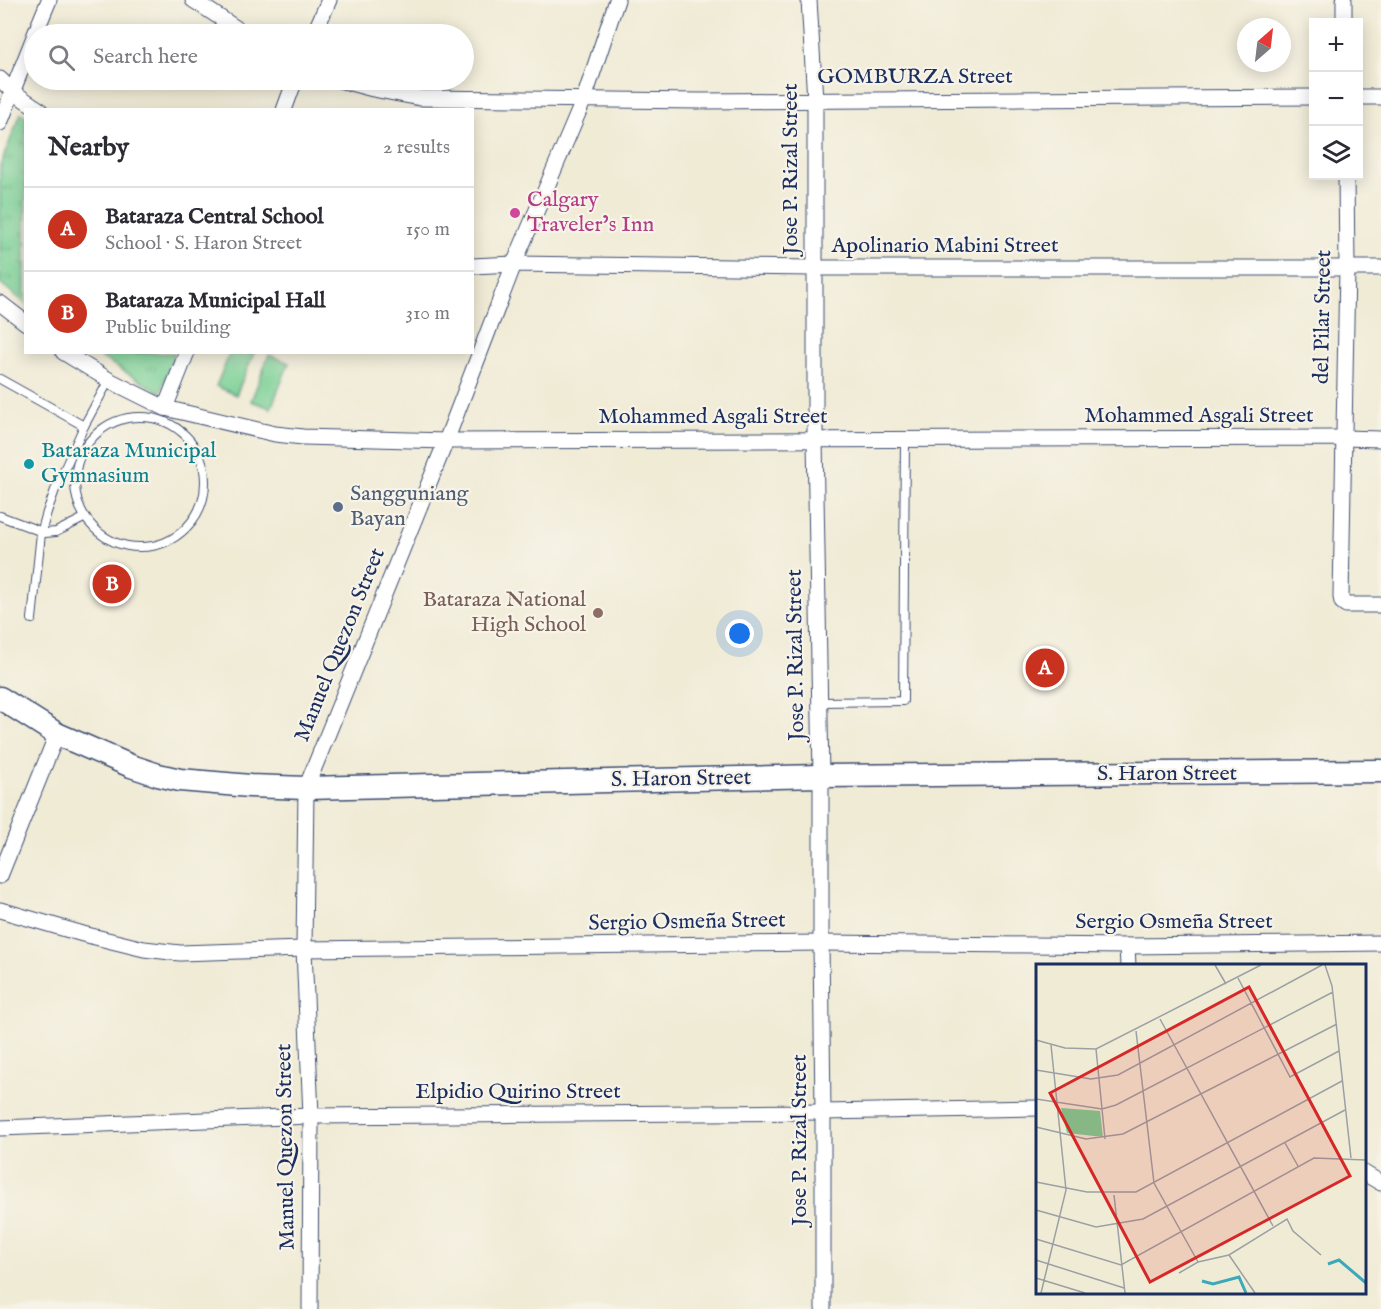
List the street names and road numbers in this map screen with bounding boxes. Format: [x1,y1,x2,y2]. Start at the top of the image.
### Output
street label: GOMBURZA Street [817,63,1013,91]
street label: Jose P. Rizal Street [777,83,805,258]
street label: Apolinario Mabini Street [830,232,1059,260]
street label: del Pilar Street [1308,249,1338,384]
street label: Mohammed Asgali Street [1084,402,1314,430]
street label: Mohammed Asgali Street [598,403,828,431]
street label: Manuel Quezon Street [288,543,392,746]
street label: Jose P. Rizal Street [780,568,812,744]
street label: S. Haron Street [1097,760,1238,788]
street label: S. Haron Street [611,764,752,794]
street label: Sergio Osmeña Street [588,906,786,938]
street label: Sergio Osmeña Street [1075,908,1273,936]
street label: Manuel Quezon Street [270,1043,302,1251]
street label: Jose P. Rizal Street [786,1054,814,1229]
street label: Elpidio Quirino Street [415,1078,621,1106]

